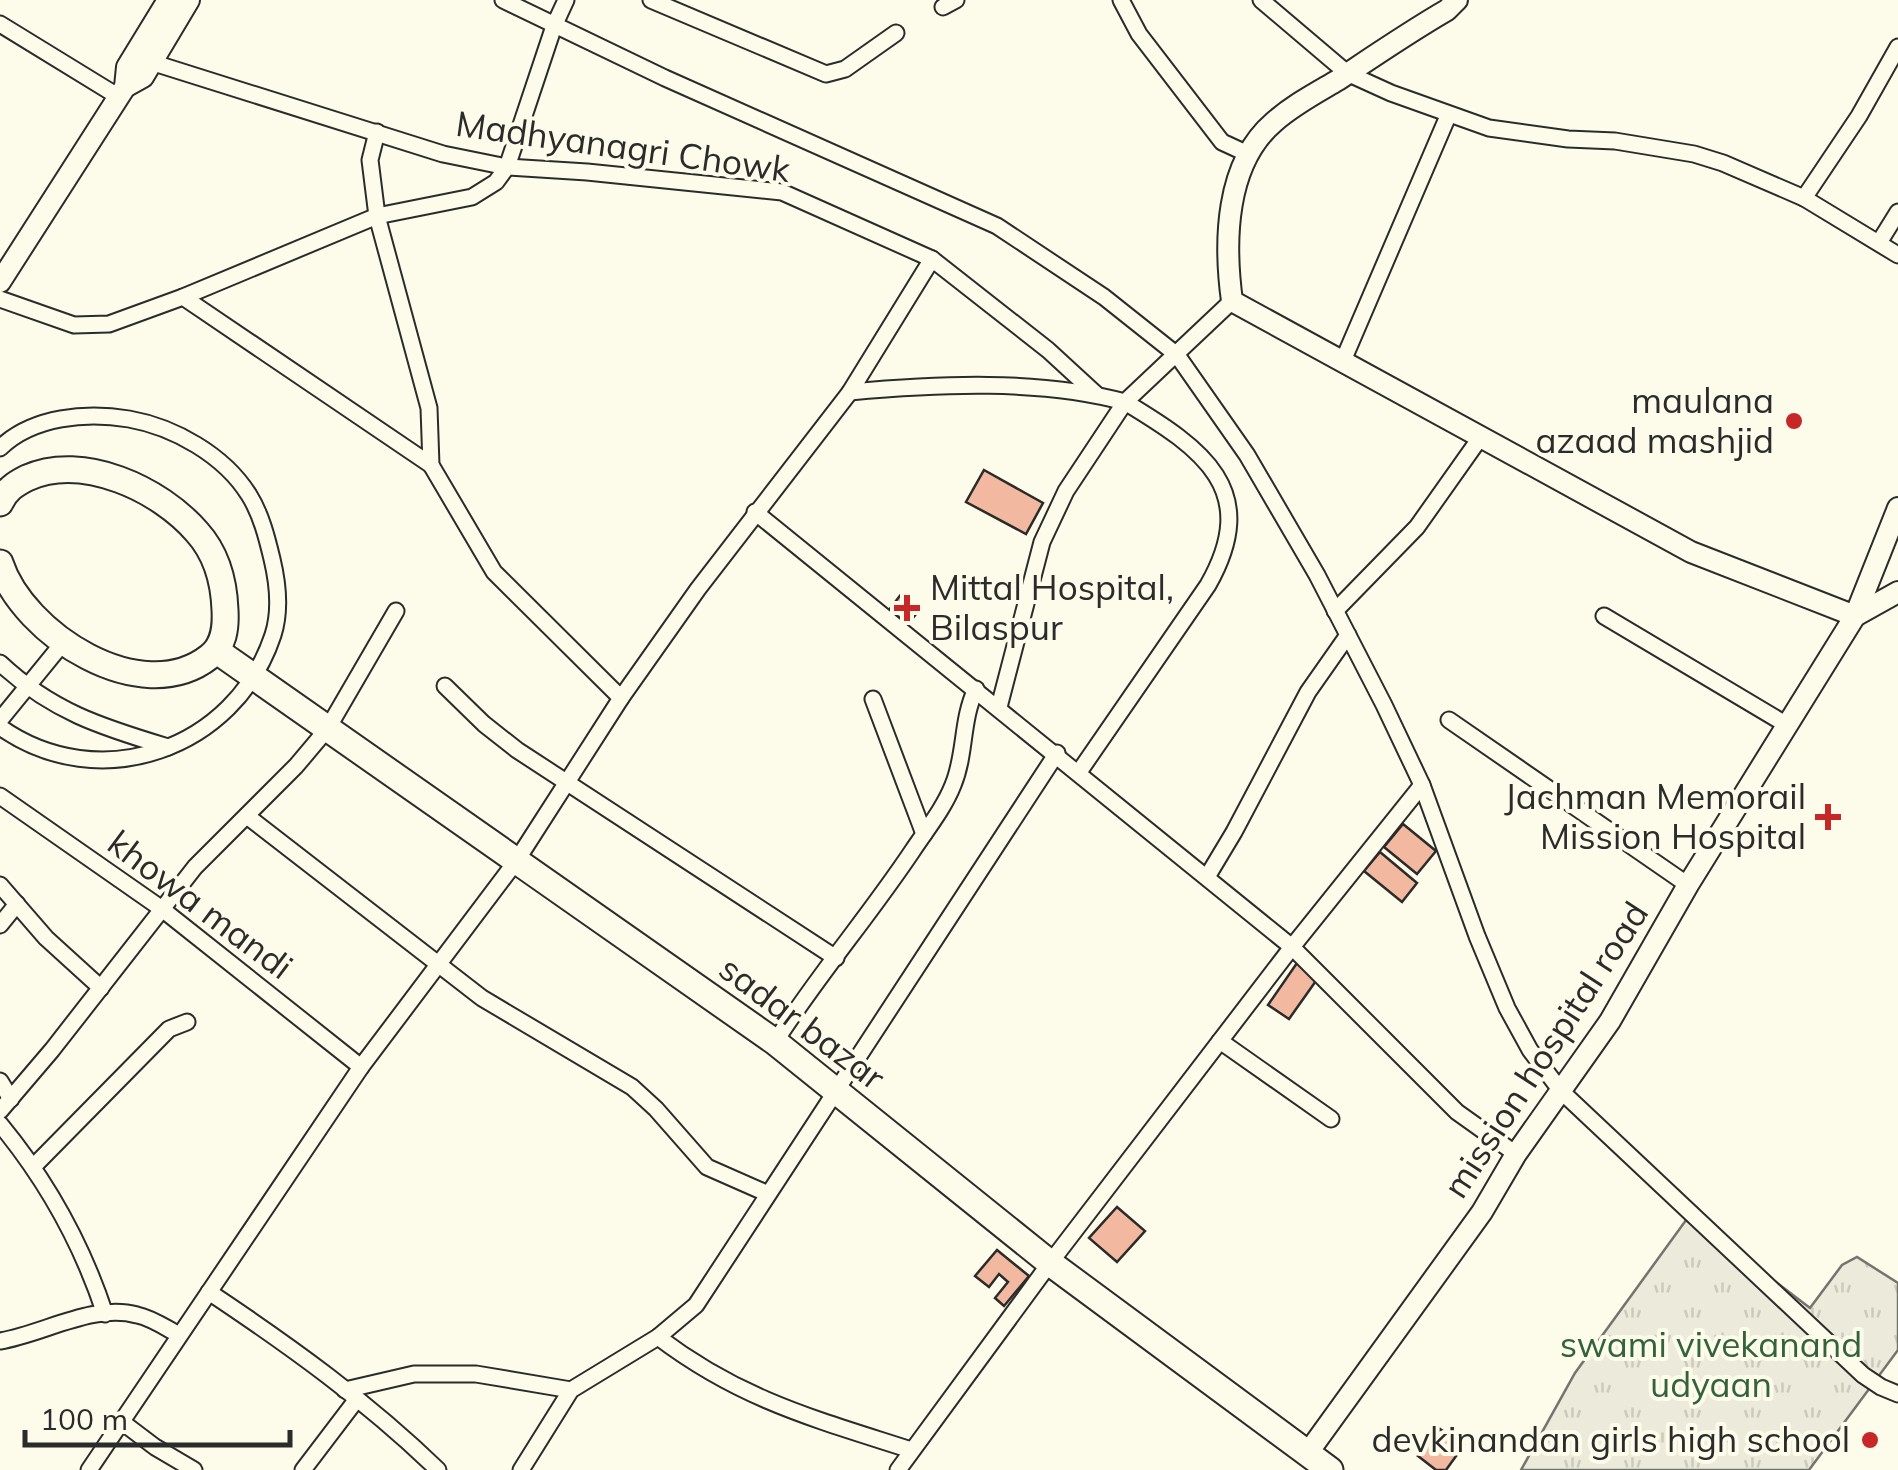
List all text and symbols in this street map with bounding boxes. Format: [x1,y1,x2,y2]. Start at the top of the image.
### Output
street label: Madhyanagri Chowk [453,101,794,191]
place label: maulana azaad mashjid [1536,378,1774,462]
marker: maulana azaad mashjid [1783,410,1805,432]
place label: Mittal Hospital, Bilaspur [930,565,1174,649]
marker: Mittal Hospital, Bilaspur [894,595,920,621]
place label: Jachman Memorail Mission Hospital [1504,774,1806,858]
marker: Jachman Memorail Mission Hospital [1815,804,1841,830]
street label: khowa mandi [99,820,302,988]
street label: mission hospital road [1433,893,1657,1206]
street label: sadar bazar [711,946,894,1099]
park label: swami vivekanand udyaan [1560,1322,1862,1406]
scale bar [25,1385,290,1447]
text: 100 m [40,1400,128,1438]
place label: devkinandan girls high school [1372,1417,1850,1461]
marker: devkinandan girls high school [1859,1429,1881,1451]

